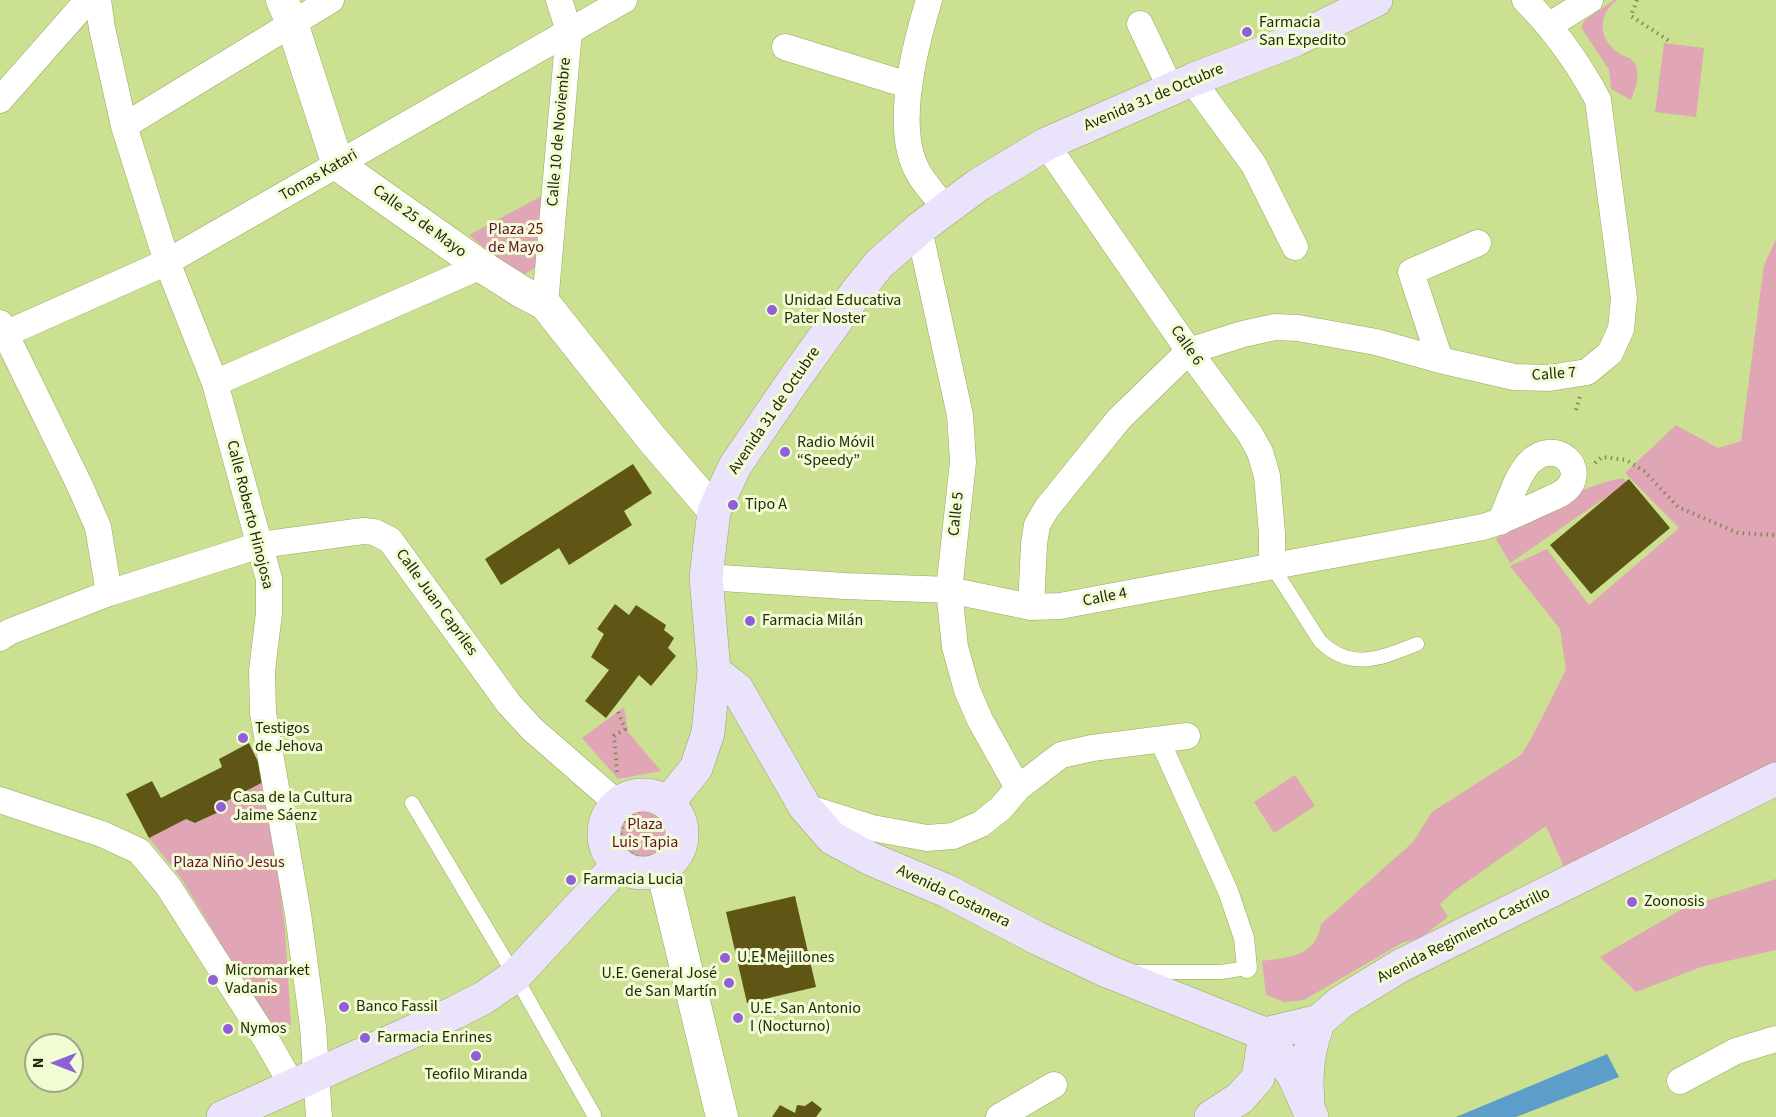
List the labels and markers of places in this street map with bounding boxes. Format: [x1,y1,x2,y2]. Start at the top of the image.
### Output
place label: Farmacia San Expedito [1259,13,1346,51]
marker: Farmacia San Expedito [1240,25,1254,39]
place label: Unidad Educativa Pater Noster [784,291,901,329]
marker: Unidad Educativa Pater Noster [765,303,779,317]
place label: Radio Móvil “Speedy” [797,433,875,471]
marker: Radio Móvil “Speedy” [778,445,792,459]
place label: Tipo A [745,495,787,515]
marker: Tipo A [726,498,740,512]
place label: Farmacia Milán [762,611,863,631]
marker: Farmacia Milán [743,614,757,628]
place label: Testigos de Jehova [255,719,323,757]
marker: Testigos de Jehova [236,731,250,745]
place label: Casa de la Cultura Jaime Sáenz [233,788,353,826]
marker: Casa de la Cultura Jaime Sáenz [214,800,228,814]
place label: Farmacia Lucia [583,870,683,890]
marker: Farmacia Lucia [564,873,578,887]
place label: Zoonosis [1644,892,1704,912]
marker: Zoonosis [1625,895,1639,909]
place label: U.E. Mejillones [737,948,834,968]
marker: U.E. Mejillones [718,951,732,965]
place label: Micromarket Vadanis [225,961,310,999]
place label: U.E. General José de San Martín [601,964,717,1002]
marker: Micromarket Vadanis [206,973,220,987]
marker: U.E. General José de San Martín [722,976,736,990]
place label: Banco Fassil [356,997,438,1017]
place label: U.E. San Antonio I (Nocturno) [750,999,861,1037]
marker: Banco Fassil [337,1000,351,1014]
marker: U.E. San Antonio I (Nocturno) [731,1011,745,1025]
place label: Nymos [240,1019,286,1039]
marker: Nymos [221,1022,235,1036]
place label: Farmacia Enrines [377,1028,492,1048]
marker: Farmacia Enrines [358,1031,372,1045]
marker: Teofilo Miranda [469,1049,483,1063]
place label: Teofilo Miranda [424,1065,528,1085]

